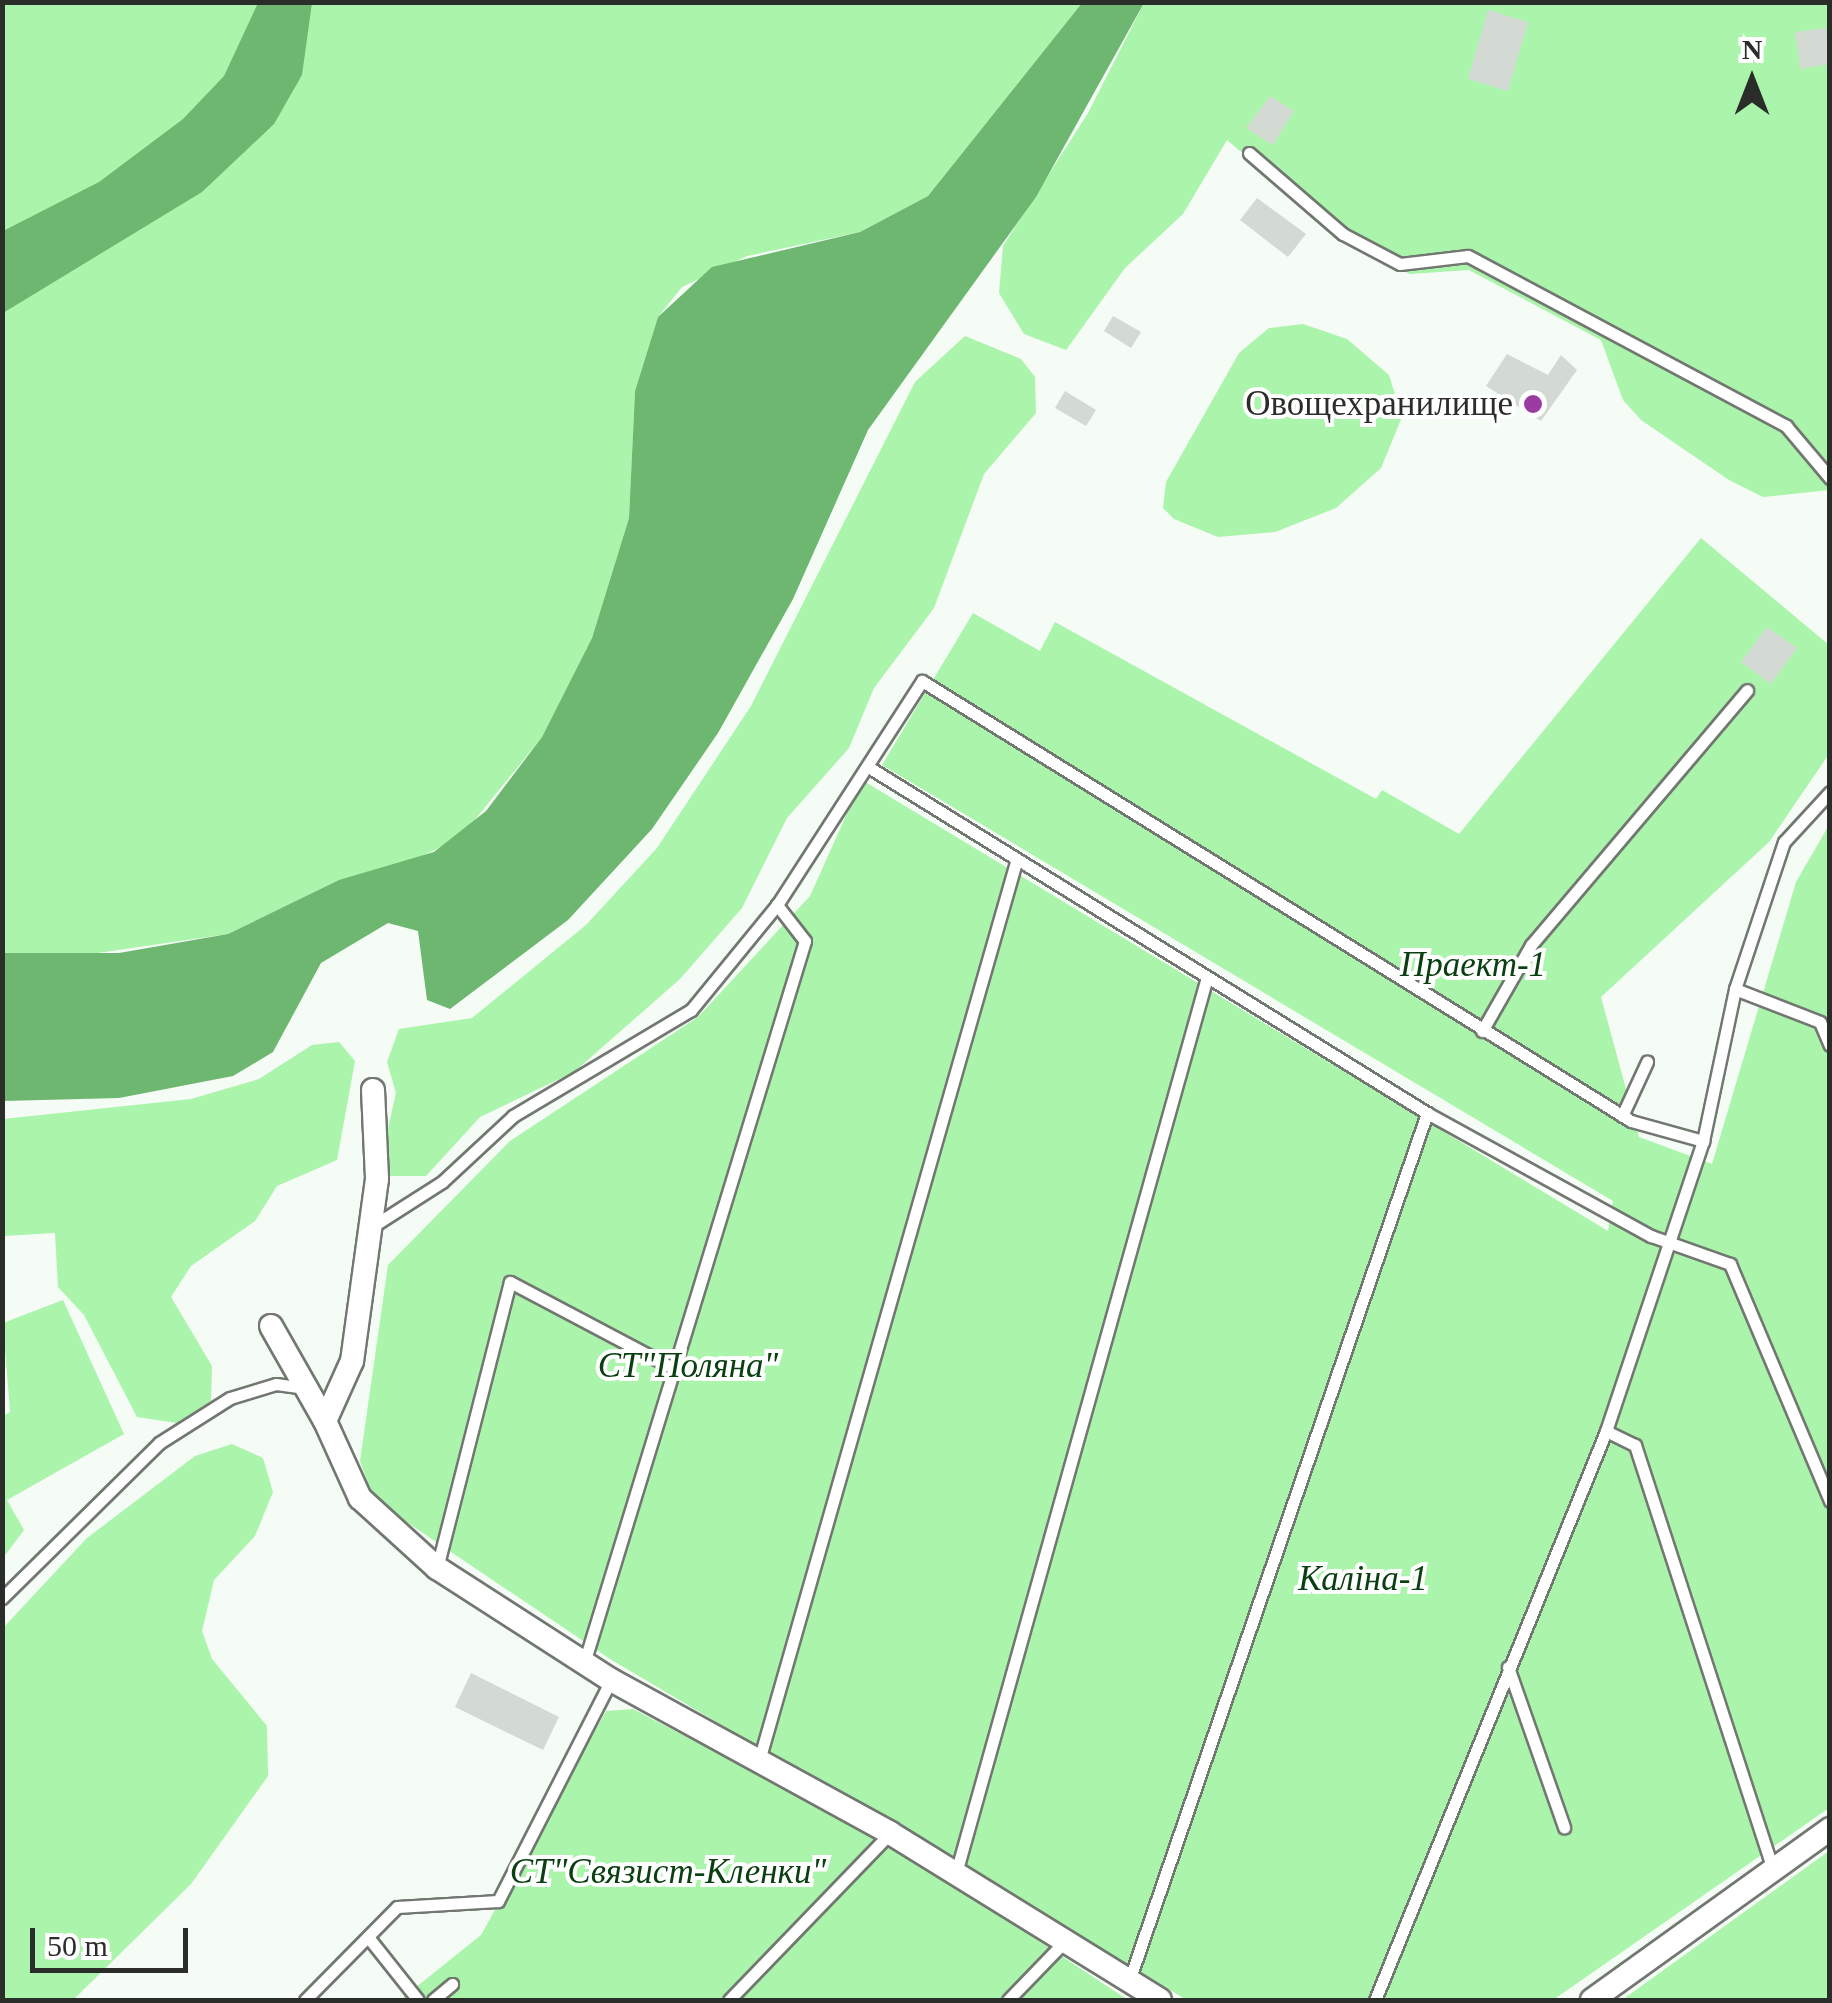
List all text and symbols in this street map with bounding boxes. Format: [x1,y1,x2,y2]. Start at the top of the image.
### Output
north arrow [1702,30,1802,130]
text: N [1742,34,1762,65]
place label: Овощехранилище [1245,383,1513,425]
marker: Овощехранилище [1522,393,1544,415]
park label: Праект-1 [1400,944,1546,986]
park label: СТ"Поляна" [598,1345,778,1387]
park label: Каліна-1 [1298,1558,1428,1600]
park label: СТ"Связист-Кленки" [510,1851,826,1893]
scale bar [35,1908,192,1970]
text: 50 m [47,1929,108,1962]

